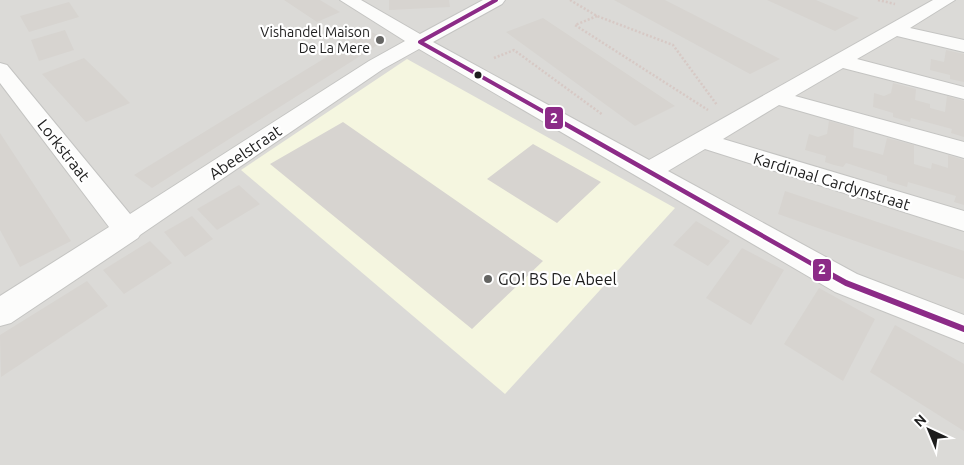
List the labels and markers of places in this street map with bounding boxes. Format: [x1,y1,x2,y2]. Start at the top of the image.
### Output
place label: Vishandel Maison De La Mere [260,24,370,56]
marker: Vishandel Maison De La Mere [374,34,386,46]
unlabelled marker [473,70,483,80]
place label: GO! BS De Abeel [498,270,617,288]
marker: GO! BS De Abeel [482,273,494,285]

